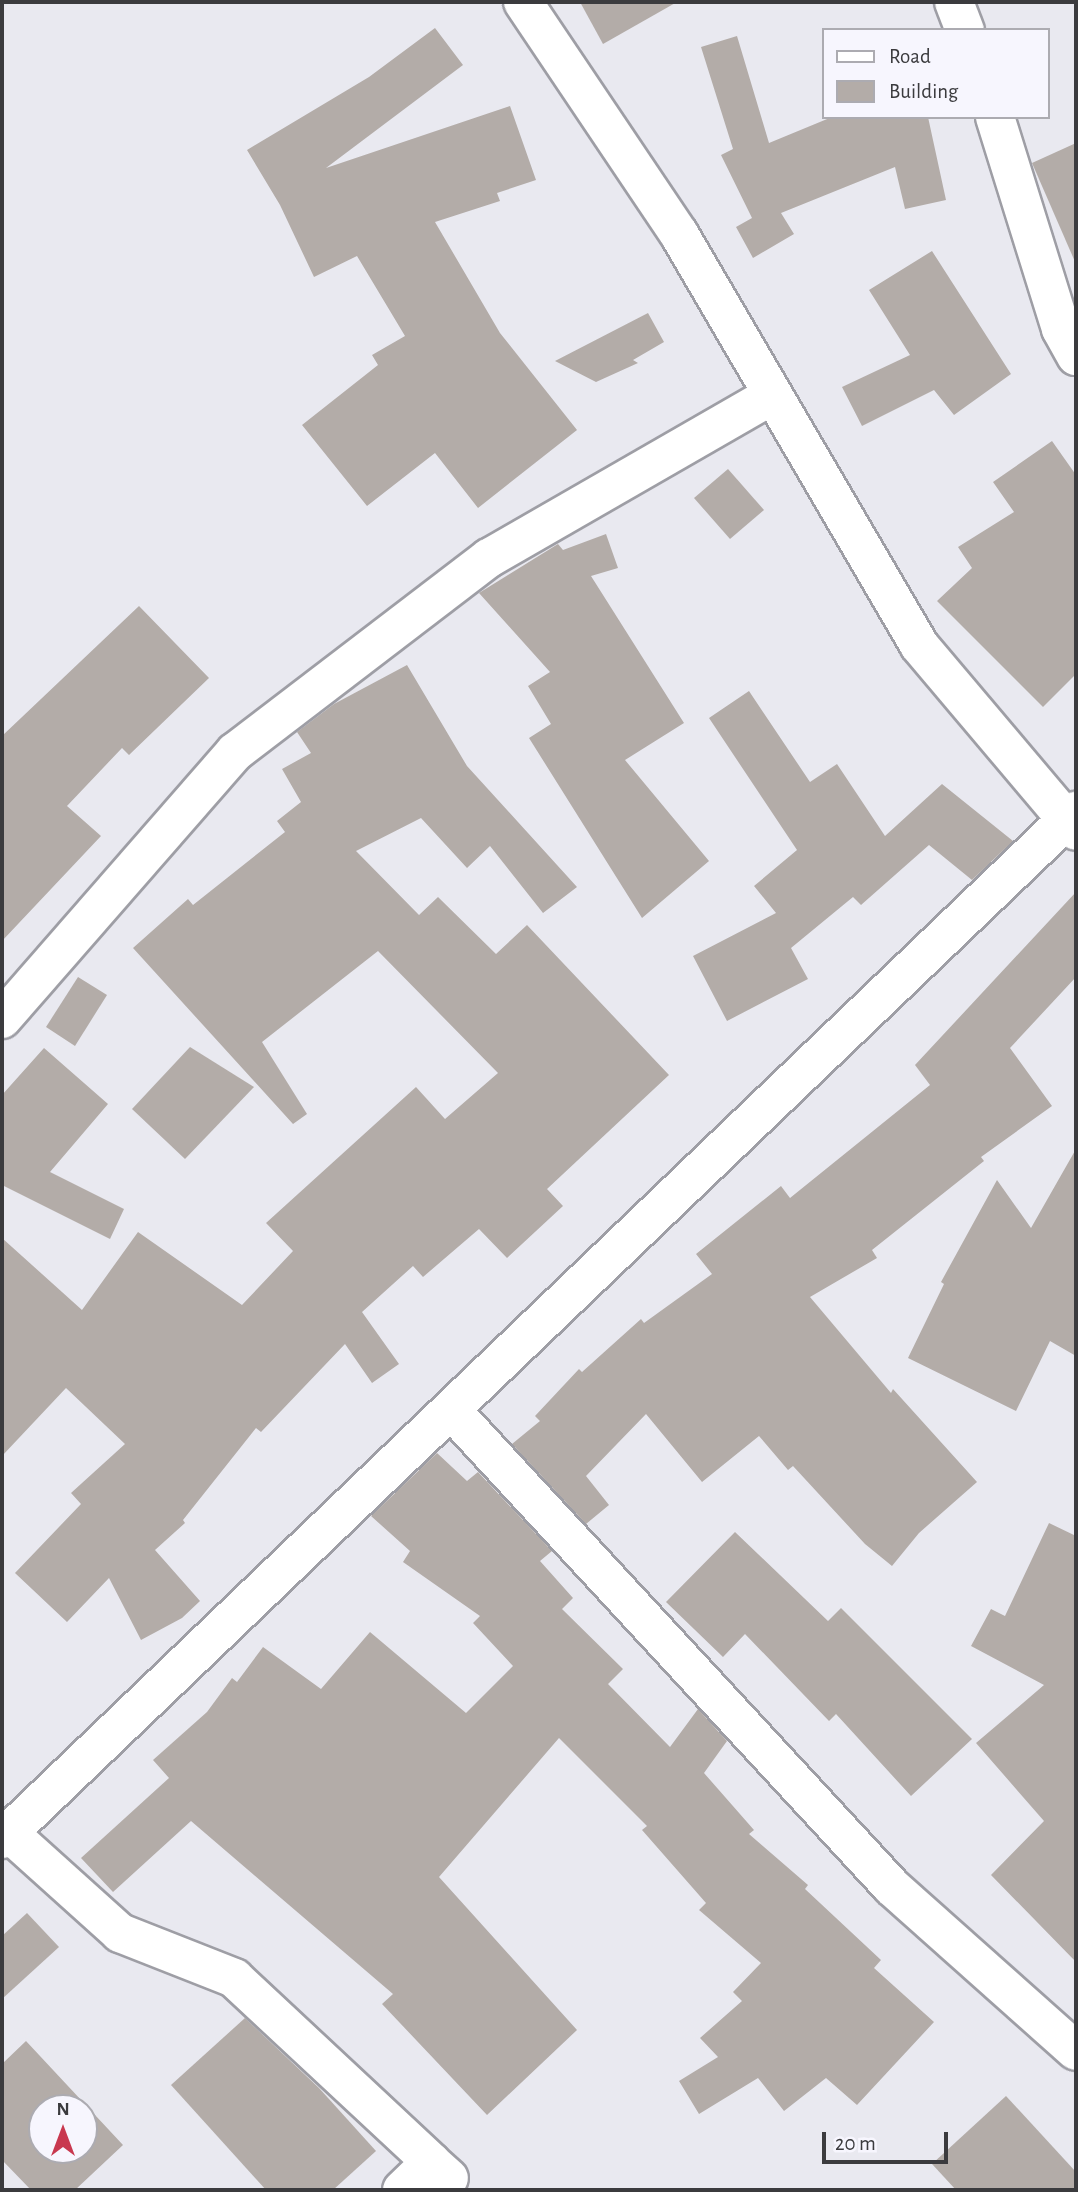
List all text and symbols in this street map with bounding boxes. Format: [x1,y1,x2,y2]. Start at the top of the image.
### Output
legend [822,28,1050,119]
text: Road [889,46,931,67]
text: Building [889,81,958,102]
north arrow [28,2094,98,2164]
text: N [56,2100,70,2119]
scale bar [826,2118,952,2162]
text: 20 m [835,2133,876,2154]

